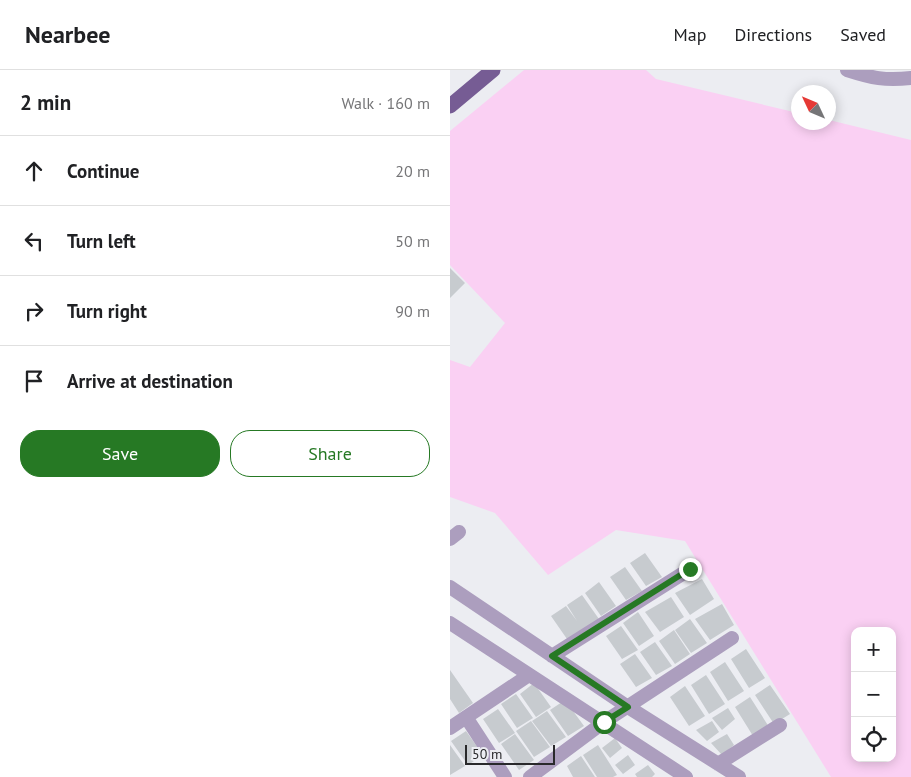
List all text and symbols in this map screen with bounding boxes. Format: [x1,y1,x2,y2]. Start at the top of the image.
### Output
text: Nearbee [25,19,110,50]
text: Map [674,23,706,46]
text: Directions [734,23,812,46]
text: Saved [840,23,886,46]
north arrow [791,85,836,130]
text: 2 min [20,89,71,116]
text: Walk · 160 m [341,93,430,113]
icon: ahead [20,157,48,185]
text: Continue [67,159,139,183]
text: 20 m [395,161,430,181]
icon: left [20,227,48,255]
text: Turn left [67,229,136,253]
text: 50 m [395,231,430,251]
icon: right [20,297,48,325]
text: Turn right [67,299,147,323]
text: 90 m [395,301,430,321]
icon: arrive [20,367,48,395]
text: Arrive at destination [67,369,233,393]
button: Save [20,430,220,477]
button: Share [230,430,430,477]
route end [679,558,702,581]
map controls [851,627,896,762]
button: + [851,627,896,672]
button: − [851,672,896,717]
route start [593,711,616,734]
button: locate [851,717,896,762]
scale bar [465,742,555,765]
text: 50 m [472,745,502,763]

